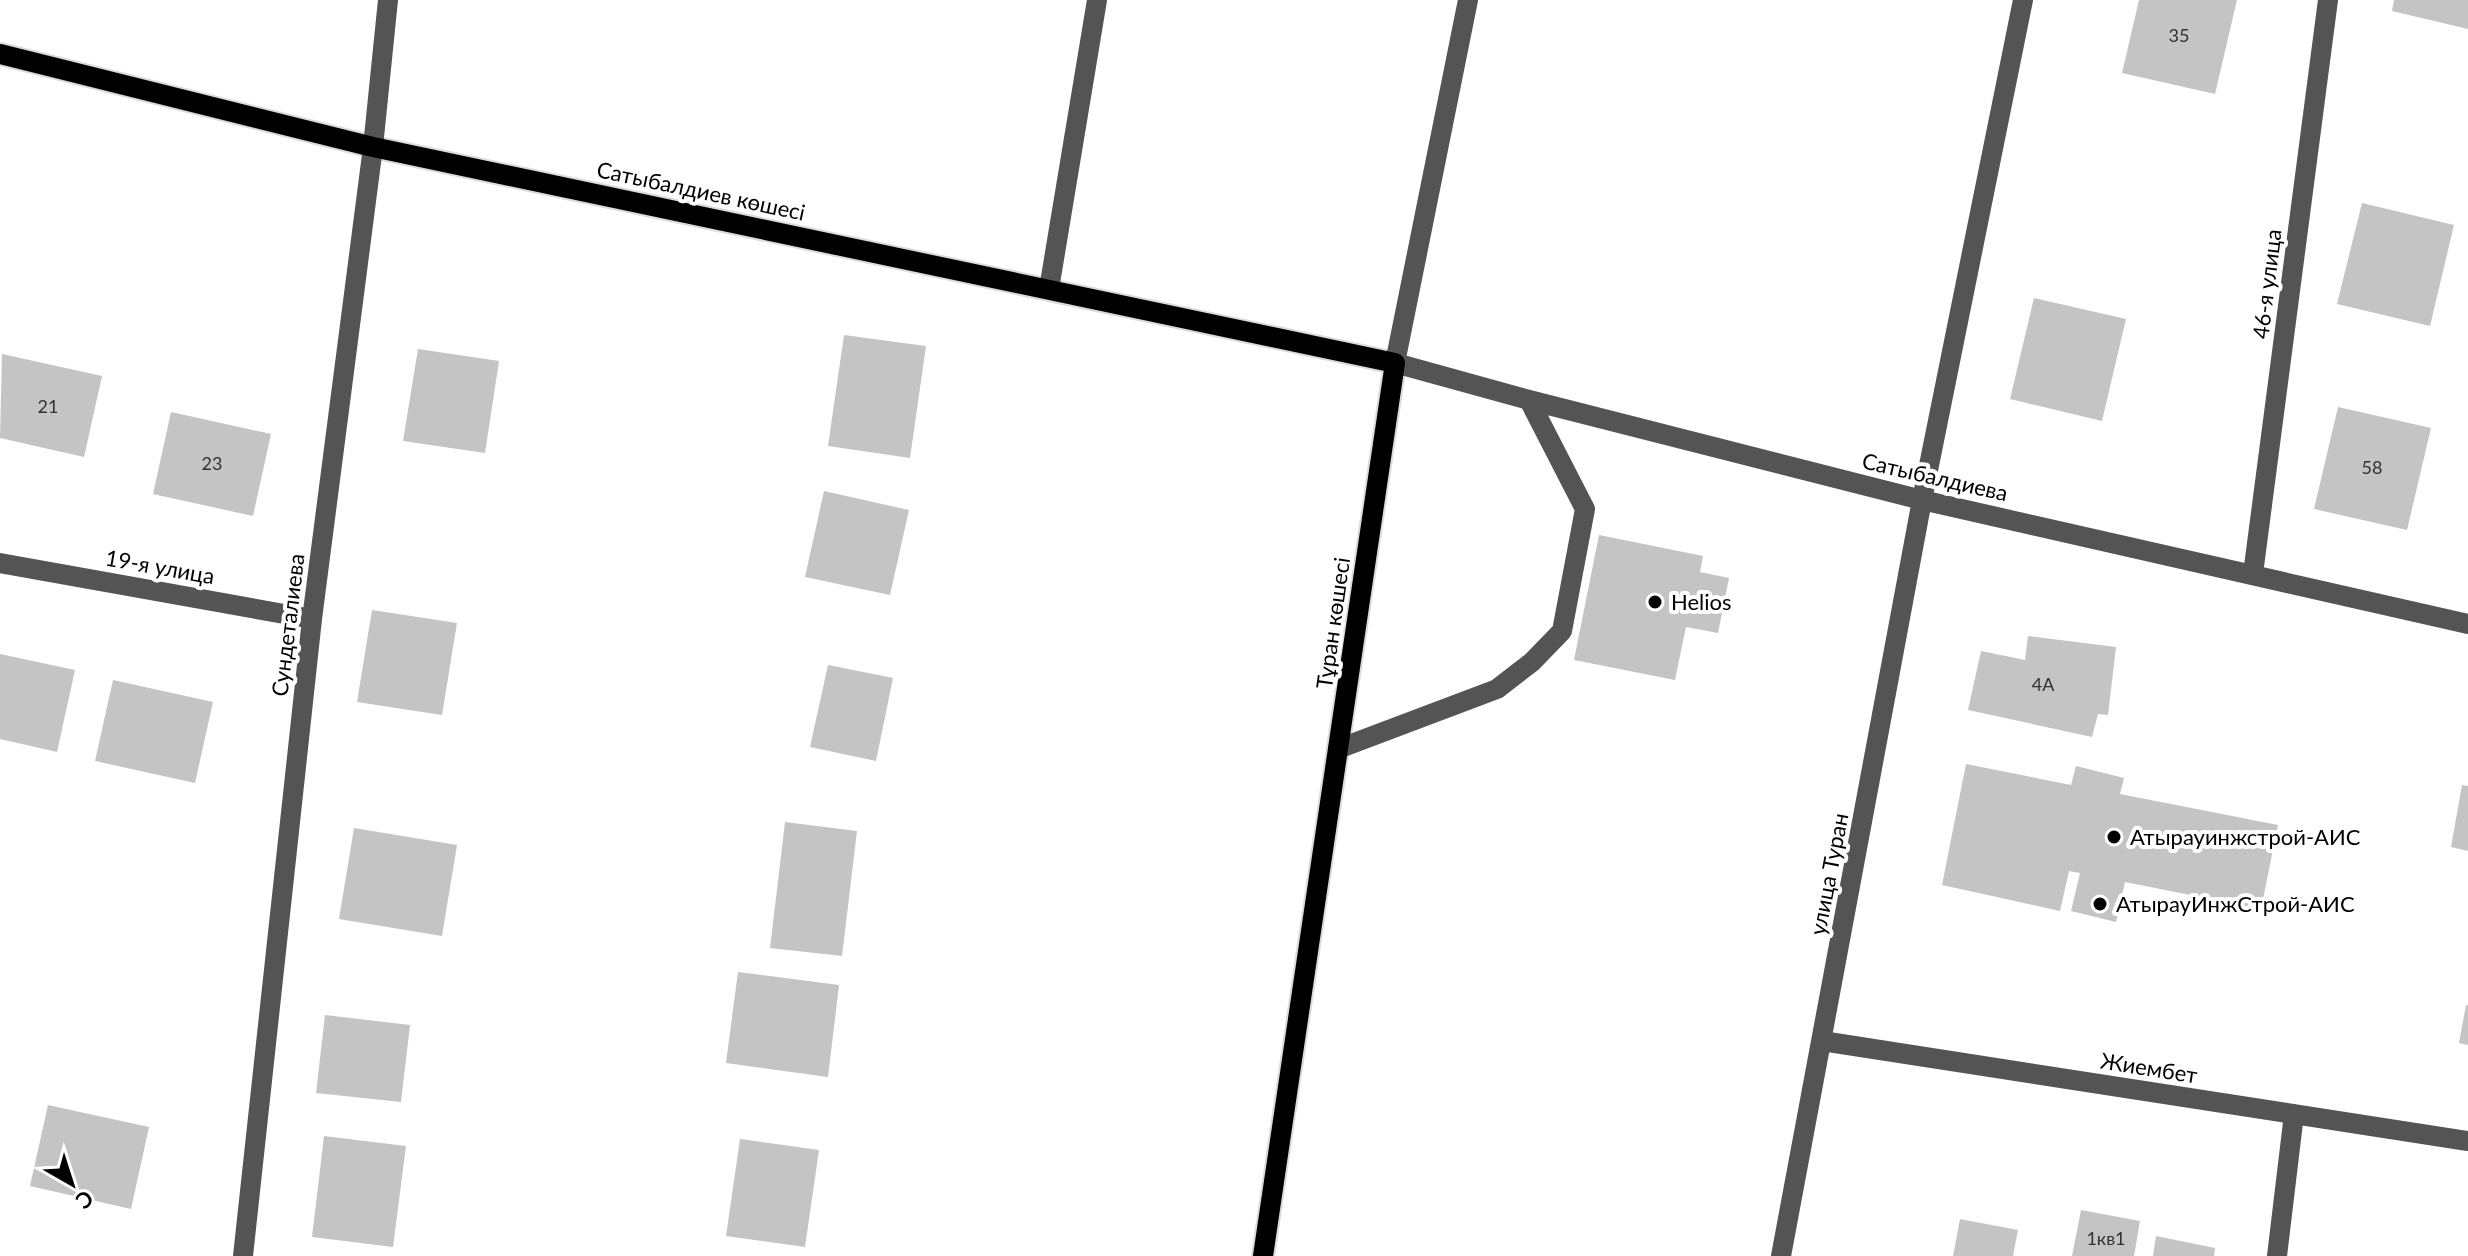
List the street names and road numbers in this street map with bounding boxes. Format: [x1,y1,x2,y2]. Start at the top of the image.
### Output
street label: Сатыбалдиев көшесі [594,155,808,226]
street label: 46-я улица [2246,228,2287,340]
street label: Сатыбалдиева [1860,447,2011,506]
street label: 19-я улица [103,544,217,589]
street label: Сундеталиева [265,552,310,698]
street label: Тұран көшесі [1310,555,1355,690]
street label: улица Туран [1803,811,1854,937]
street label: Жиембет [2099,1047,2200,1088]

